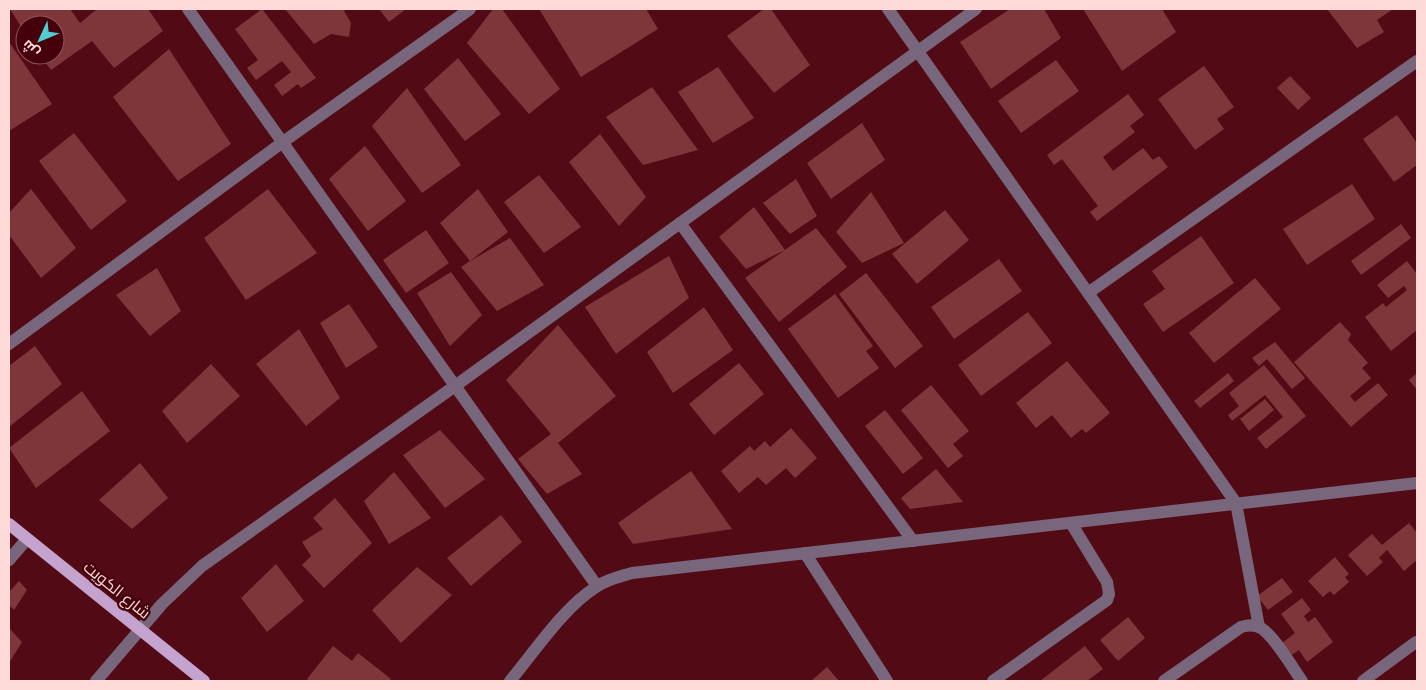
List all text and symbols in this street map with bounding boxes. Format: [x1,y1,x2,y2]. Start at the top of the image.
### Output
north arrow [15,15,65,65]
text: ش [19,36,43,61]
street label: شارع الكويت [78,557,154,624]

